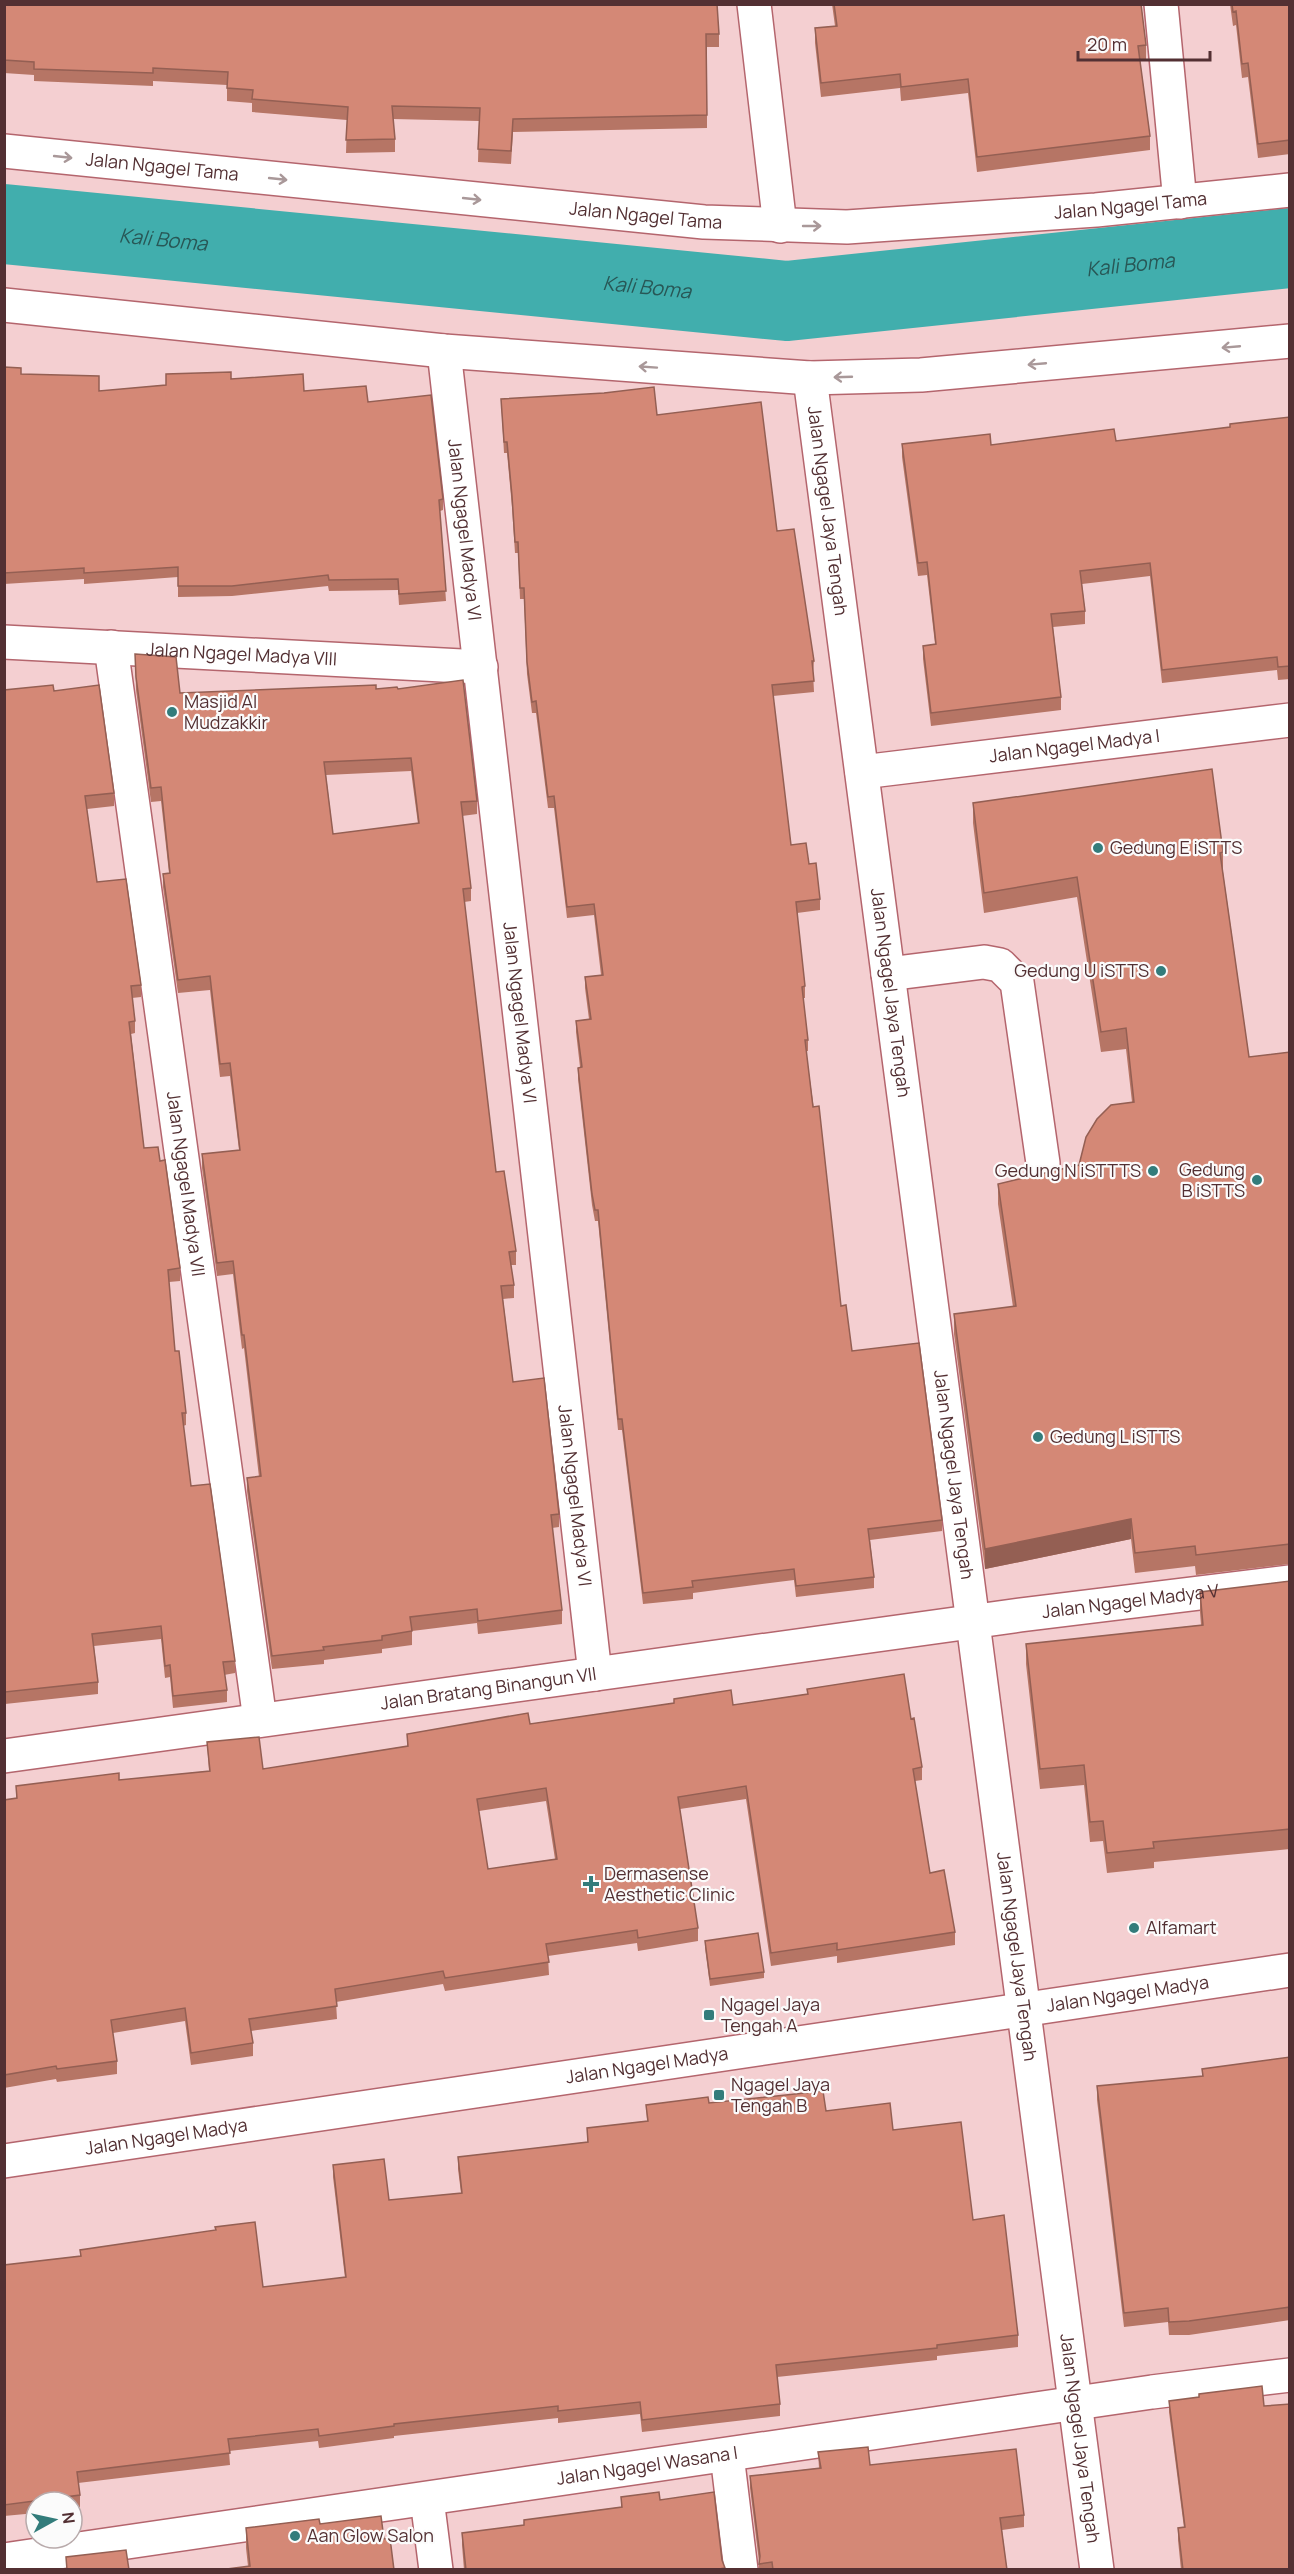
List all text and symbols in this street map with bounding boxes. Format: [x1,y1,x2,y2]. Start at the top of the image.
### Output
scale bar [1078,24,1210,62]
text: 20 m [1087,32,1127,56]
street label: Jalan Ngagel Tama [85,146,240,186]
one-way arrow [52,152,72,163]
one-way arrow [267,174,287,185]
street label: Jalan Ngagel Tama [1053,186,1208,224]
one-way arrow [461,194,481,205]
street label: Jalan Ngagel Tama [568,195,723,234]
one-way arrow [802,220,822,232]
water label: Kali Boma [118,221,210,257]
water label: Kali Boma [1085,246,1177,282]
water label: Kali Boma [602,269,693,305]
one-way arrow [1222,342,1242,353]
one-way arrow [1028,359,1048,370]
one-way arrow [639,361,658,372]
one-way arrow [833,372,853,383]
street label: Jalan Ngagel Jaya Tengah [803,405,854,617]
street label: Jalan Ngagel Madya VI [443,438,488,622]
street label: Jalan Ngagel Madya VIII [146,636,338,670]
place label: Masjid Al Mudzakkir [184,689,269,734]
marker: Masjid Al Mudzakkir [165,705,179,719]
street label: Jalan Ngagel Madya I [988,723,1161,767]
place label: Gedung E iSTTS [1110,835,1242,859]
marker: Gedung E iSTTS [1091,841,1105,855]
street label: Jalan Ngagel Jaya Tengah [866,886,917,1099]
street label: Jalan Ngagel Madya VI [498,921,543,1105]
place label: Gedung U iSTTS [1014,958,1149,982]
marker: Gedung U iSTTS [1154,964,1168,978]
street label: Jalan Ngagel Madya VII [162,1090,211,1278]
place label: Gedung B iSTTS [1179,1157,1245,1202]
place label: Gedung N iSTTTS [995,1158,1141,1182]
marker: Gedung N iSTTTS [1146,1164,1160,1178]
marker: Gedung B iSTTS [1250,1173,1264,1187]
street label: Jalan Ngagel Jaya Tengah [929,1368,980,1581]
street label: Jalan Ngagel Madya VI [553,1403,598,1587]
place label: Gedung L iSTTS [1050,1424,1180,1448]
marker: Gedung L iSTTS [1031,1430,1045,1444]
street label: Jalan Ngagel Madya V [1040,1578,1220,1623]
street label: Jalan Bratang Binangun VII [379,1661,598,1715]
street label: Jalan Ngagel Jaya Tengah [992,1850,1043,2063]
place label: Dermasense Aesthetic Clinic [604,1861,735,1906]
marker: Dermasense Aesthetic Clinic [582,1875,600,1893]
place label: Alfamart [1146,1915,1217,1939]
marker: Alfamart [1127,1921,1141,1935]
street label: Jalan Ngagel Madya [1045,1969,1210,2017]
place label: Ngagel Jaya Tengah A [721,1992,820,2037]
marker: Ngagel Jaya Tengah A [702,2008,716,2022]
street label: Jalan Ngagel Madya [564,2041,730,2088]
place label: Ngagel Jaya Tengah B [731,2072,830,2117]
marker: Ngagel Jaya Tengah B [712,2088,726,2102]
street label: Jalan Ngagel Madya [83,2112,249,2160]
street label: Jalan Ngagel Jaya Tengah [1055,2332,1106,2544]
street label: Jalan Ngagel Wasana I [555,2440,739,2490]
north arrow [24,2490,84,2550]
text: N [57,2511,81,2525]
place label: Aan Glow Salon [307,2523,434,2547]
marker: Aan Glow Salon [288,2529,302,2543]

